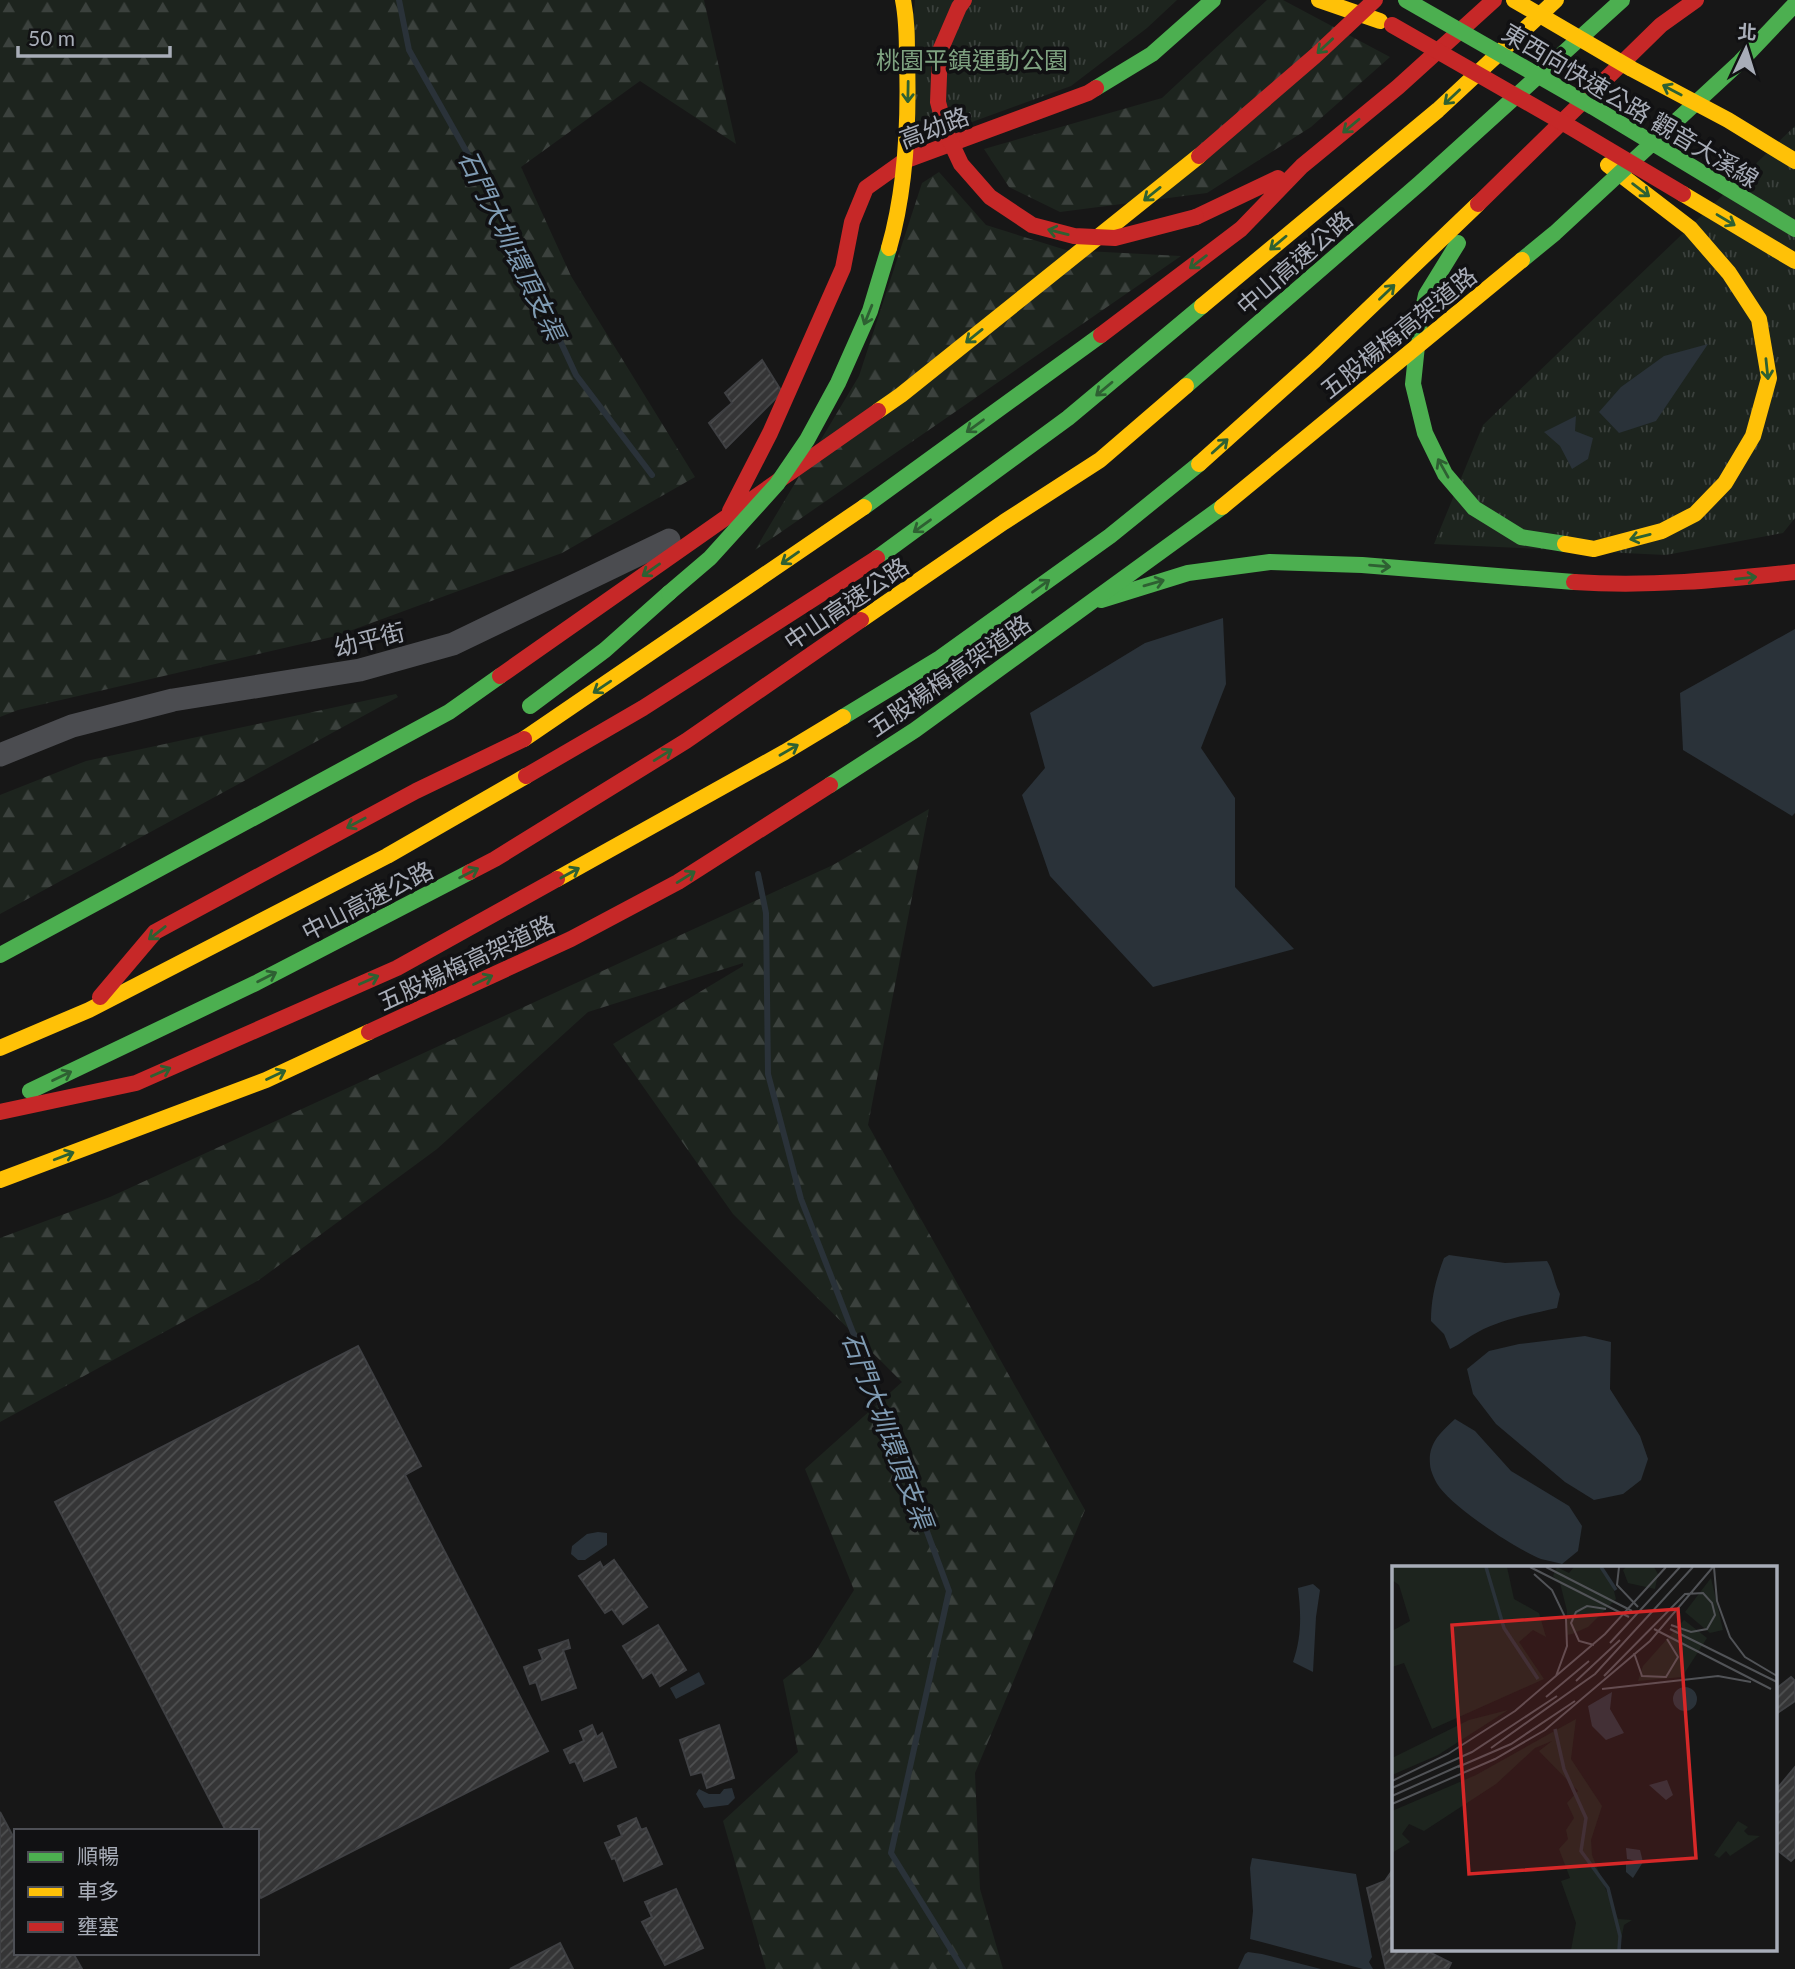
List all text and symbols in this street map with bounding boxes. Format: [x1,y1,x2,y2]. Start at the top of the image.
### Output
scale bar [18,14,170,58]
north arrow [1711,14,1781,84]
street label: 東西向快速公路 觀音大溪線 [1497,17,1765,193]
text: 北 [1737,19,1758,44]
text: 50 m [28,25,75,50]
one-way arrow [1317,38,1334,55]
park label: 桃園平鎮運動公園 [876,45,1068,74]
one-way arrow [901,81,914,104]
one-way arrow [1662,83,1683,97]
one-way arrow [1444,88,1461,105]
street label: 高幼路 [895,101,973,153]
one-way arrow [1342,118,1360,133]
water label: 石門大圳環頂支渠 [452,145,574,349]
one-way arrow [1631,182,1650,197]
one-way arrow [1143,186,1161,202]
street label: 中山高速公路 [1230,204,1358,320]
one-way arrow [1715,213,1735,227]
one-way arrow [1047,225,1070,238]
one-way arrow [1270,235,1288,251]
one-way arrow [1189,254,1208,269]
street label: 五股楊梅高架道路 [1314,260,1482,404]
one-way arrow [1378,283,1395,300]
one-way arrow [860,304,873,325]
one-way arrow [966,329,984,344]
one-way arrow [1760,357,1773,380]
one-way arrow [1095,381,1113,396]
one-way arrow [966,419,985,433]
one-way arrow [1211,438,1228,455]
one-way arrow [1436,458,1450,478]
one-way arrow [913,518,932,533]
one-way arrow [1629,531,1651,544]
street label: 中山高速公路 [778,551,914,655]
one-way arrow [781,551,800,565]
one-way arrow [1368,560,1390,573]
one-way arrow [642,563,661,577]
one-way arrow [1734,571,1757,584]
one-way arrow [1143,575,1165,588]
one-way arrow [1031,579,1050,593]
street label: 五股楊梅高架道路 [862,608,1036,742]
street label: 幼平街 [331,616,407,662]
one-way arrow [593,680,613,694]
one-way arrow [778,743,798,757]
one-way arrow [653,747,673,761]
one-way arrow [346,817,367,830]
street label: 中山高速公路 [296,854,438,946]
one-way arrow [458,866,479,879]
one-way arrow [559,866,579,880]
one-way arrow [675,869,695,883]
street label: 五股楊梅高架道路 [373,908,559,1016]
one-way arrow [147,925,166,940]
one-way arrow [256,970,277,984]
one-way arrow [472,972,493,986]
one-way arrow [358,973,379,986]
one-way arrow [150,1065,171,1078]
one-way arrow [51,1068,72,1082]
one-way arrow [265,1068,287,1081]
one-way arrow [52,1149,74,1162]
water label: 石門大圳環頂支渠 [836,1327,942,1537]
inset map [1392,1566,1778,1952]
legend [14,1829,259,1955]
text: 順暢 [77,1843,119,1868]
text: 車多 [77,1878,119,1903]
text: 壅塞 [77,1913,119,1938]

